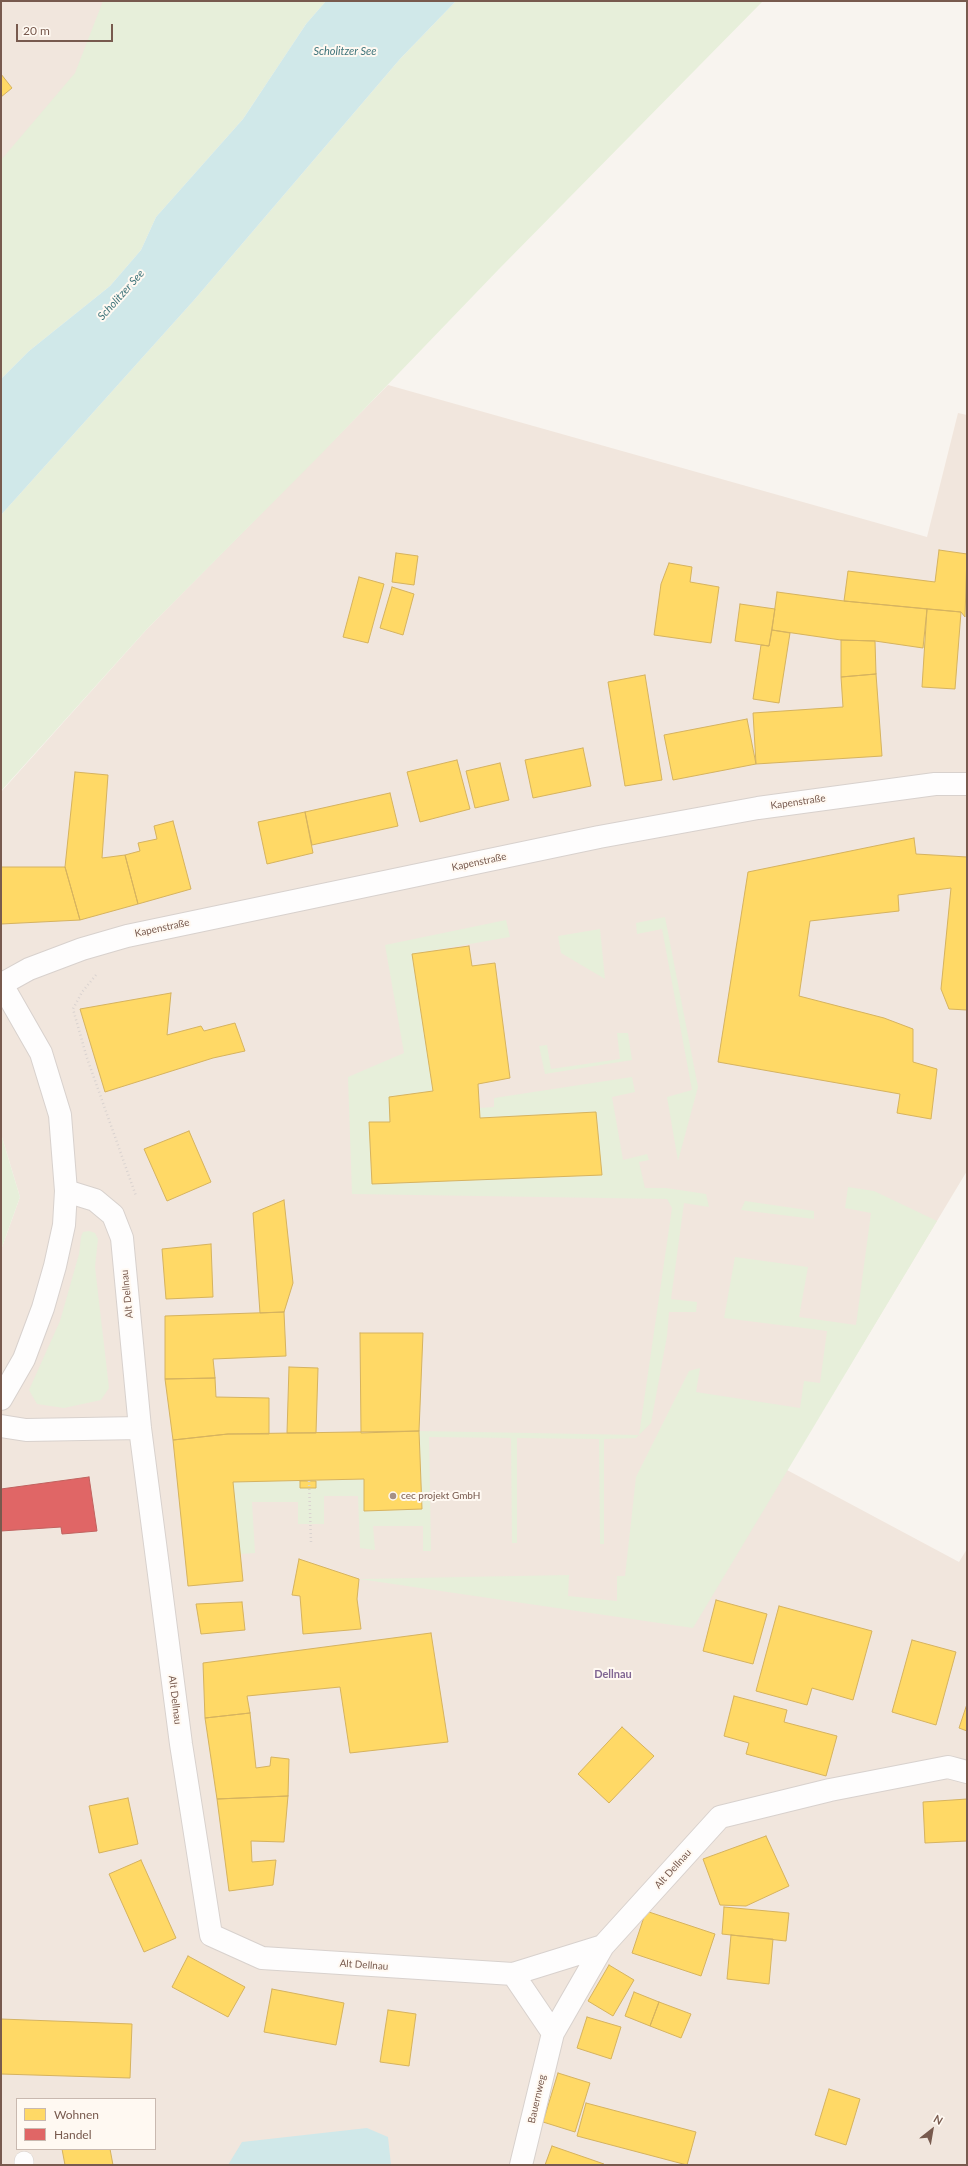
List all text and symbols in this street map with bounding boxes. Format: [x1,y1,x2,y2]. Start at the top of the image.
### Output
scale bar [18,16,115,42]
text: 20 m [23,23,50,38]
water label: Scholitzer See [313,44,377,58]
water label: Scholitzer See [95,267,147,323]
street label: Kapenstraße [770,792,826,812]
street label: Kapenstraße [451,850,507,874]
street label: Kapenstraße [134,916,190,940]
street label: Alt Dellnau [118,1269,136,1319]
place label: cec projekt GmbH [401,1490,480,1502]
marker: cec projekt GmbH [388,1491,398,1501]
district label: Dellnau [594,1667,632,1681]
street label: Alt Dellnau [166,1675,184,1725]
street label: Alt Dellnau [652,1847,694,1891]
street label: Alt Dellnau [339,1957,389,1973]
street label: Bauernweg [526,2073,548,2125]
legend [16,2098,156,2150]
text: Wohnen [54,2107,99,2122]
north arrow [912,2110,952,2150]
text: N [931,2112,945,2127]
text: Handel [54,2127,92,2142]

